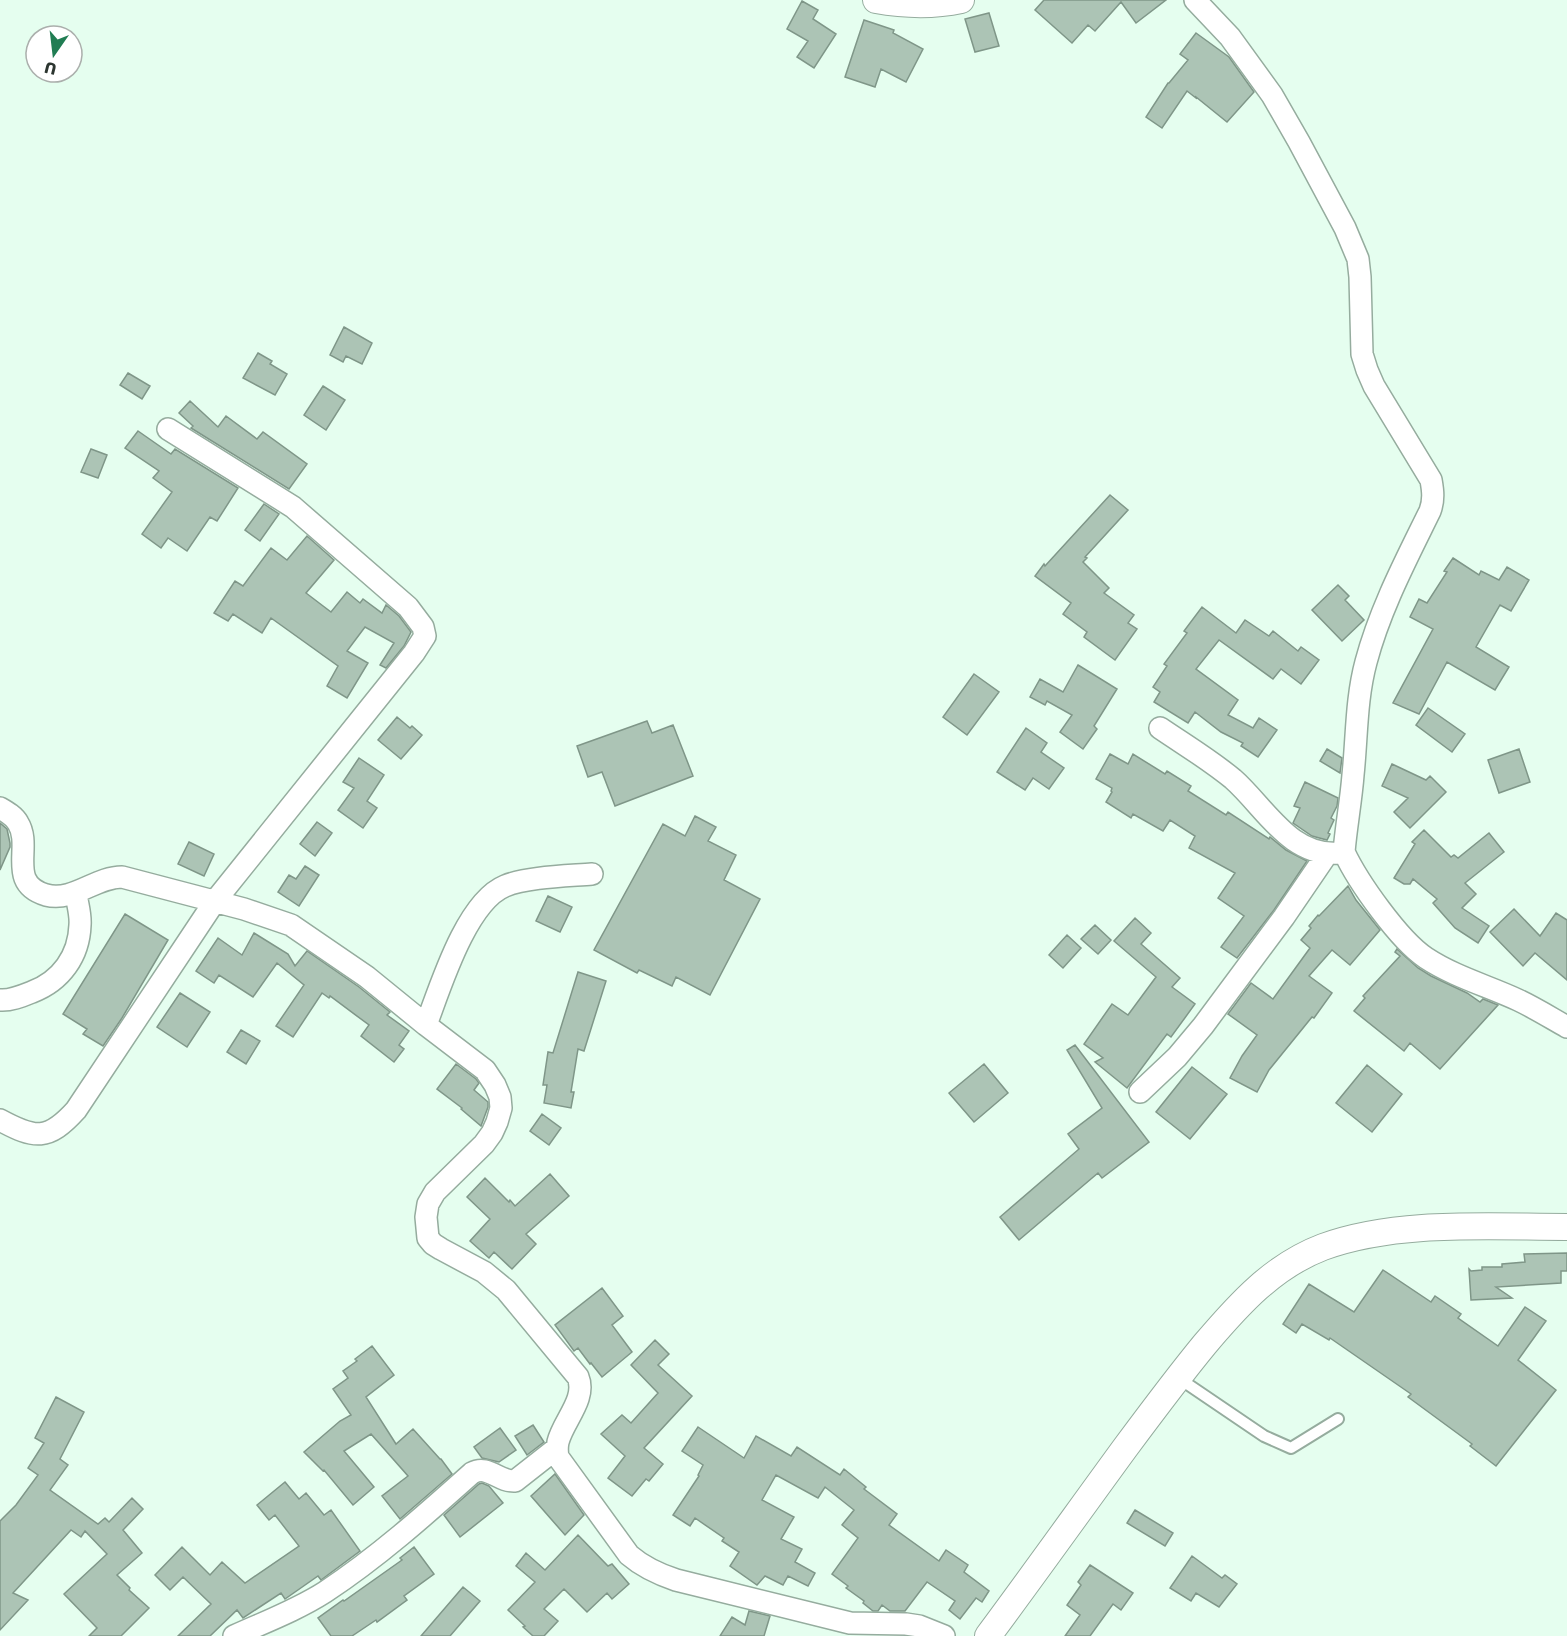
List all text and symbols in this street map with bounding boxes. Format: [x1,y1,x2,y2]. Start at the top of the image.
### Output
north arrow [24,24,84,84]
text: U [43,57,58,79]

